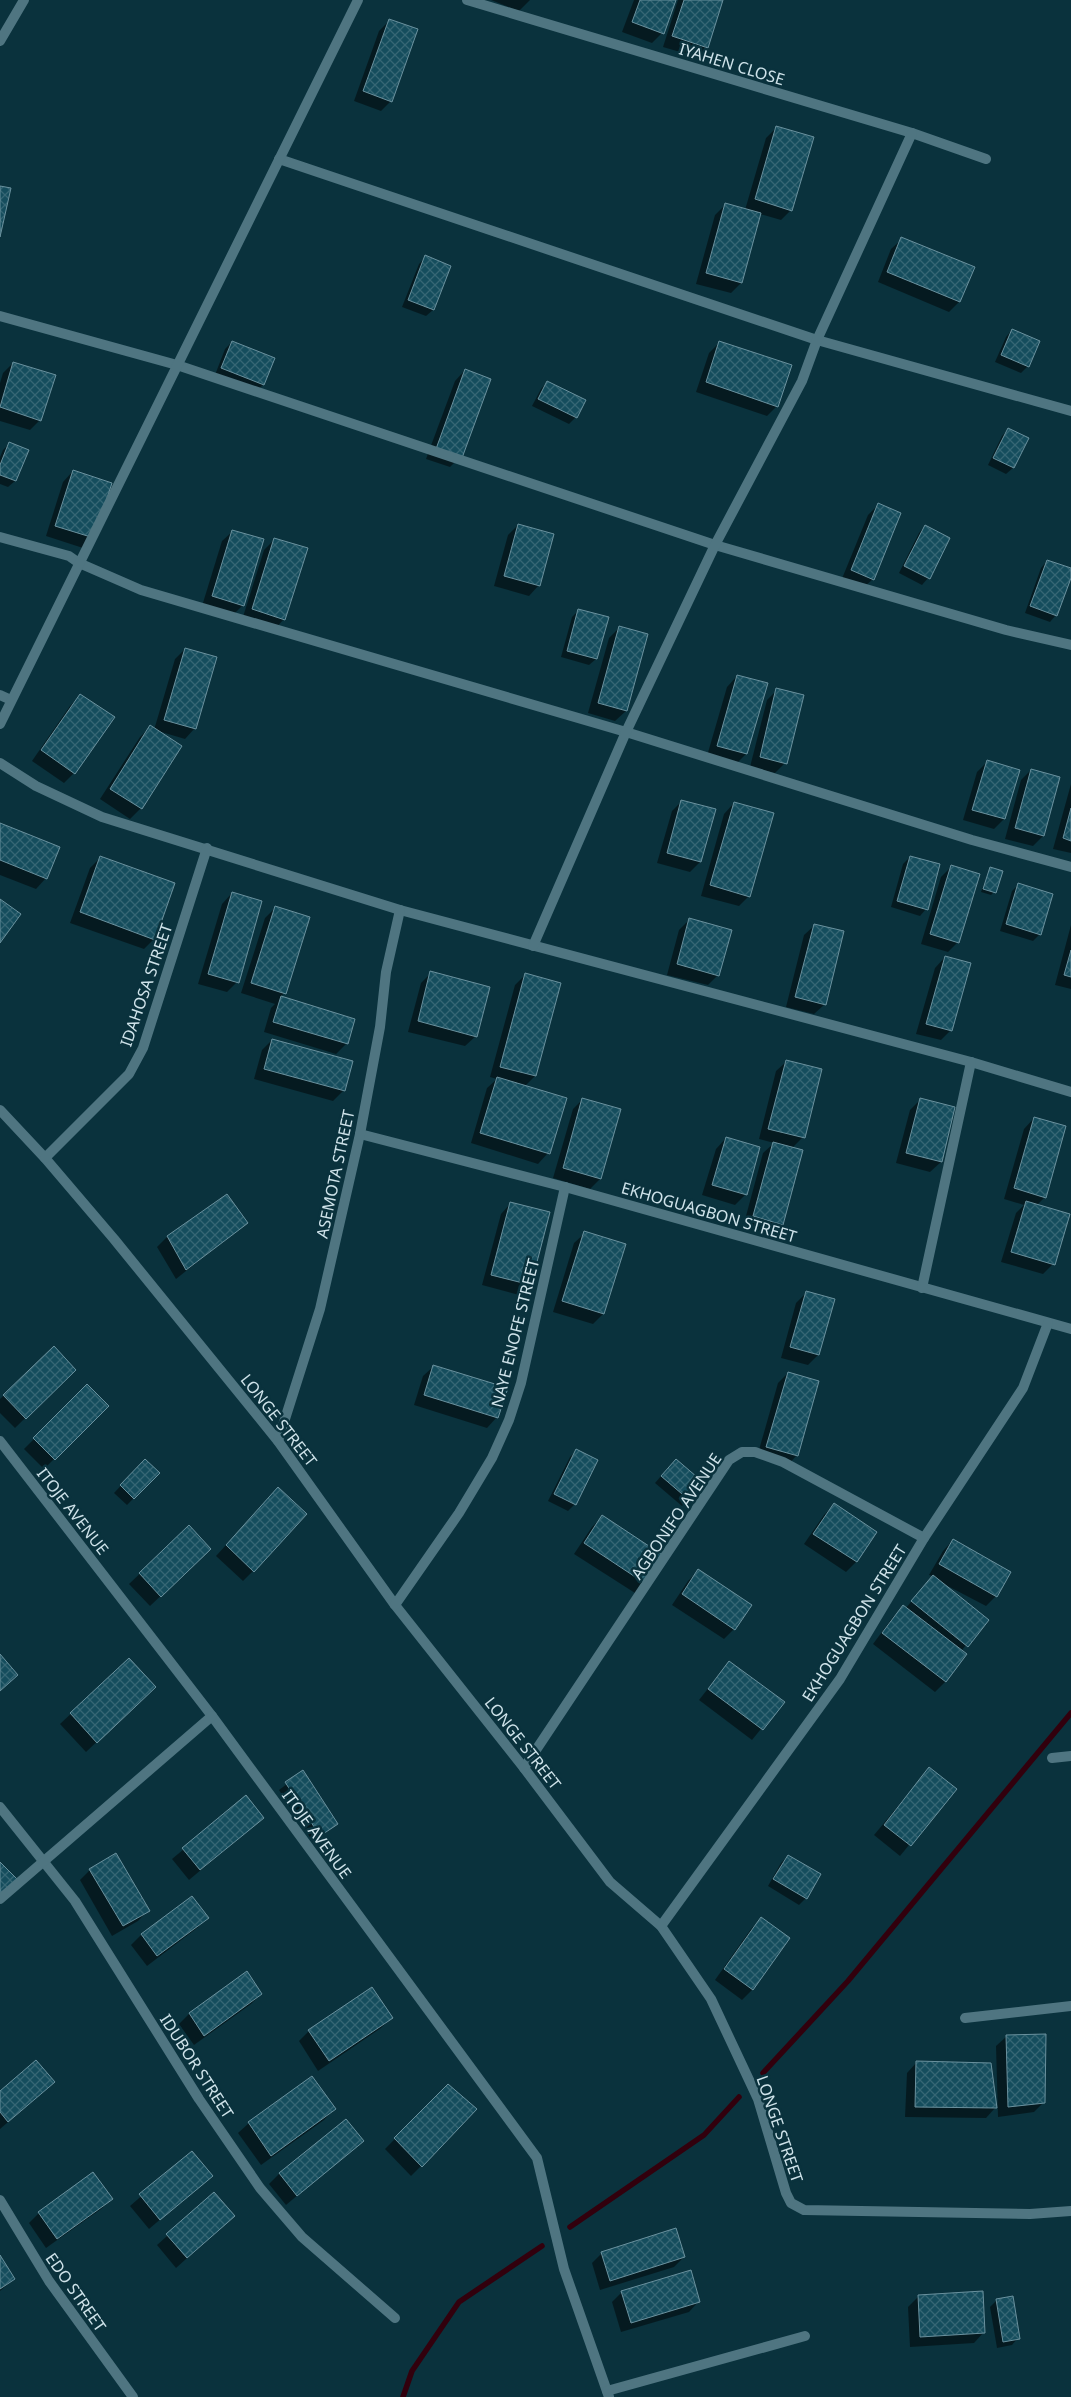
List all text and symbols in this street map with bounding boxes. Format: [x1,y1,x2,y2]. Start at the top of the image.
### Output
street label: IYAHEN CLOSE [677,38,787,90]
street label: IDAHOSA STREET [115,920,177,1050]
street label: ASEMOTA STREET [311,1108,359,1240]
street label: EKHOGUAGBON STREET [619,1176,799,1248]
street label: NAYE ENOFE STREET [486,1256,544,1410]
street label: LONGE STREET [236,1369,322,1471]
street label: AGBONIFO AVENUE [626,1449,726,1583]
street label: ITOJE AVENUE [32,1463,114,1559]
street label: EKHOGUAGBON STREET [797,1540,911,1706]
street label: LONGE STREET [480,1692,566,1794]
street label: ITOJE AVENUE [277,1785,357,1883]
street label: IDUBOR STREET [155,2010,239,2122]
street label: LONGE STREET [751,2073,809,2186]
street label: EDO STREET [41,2248,111,2336]

